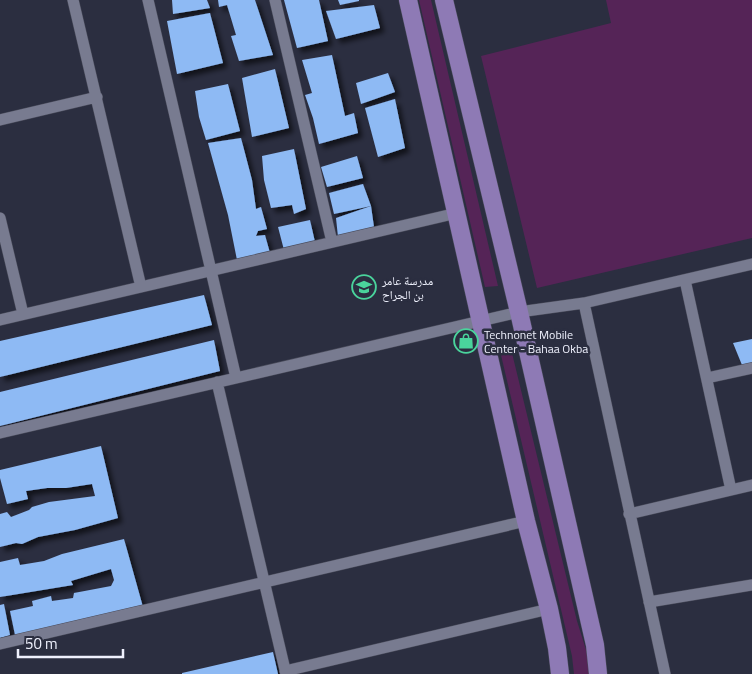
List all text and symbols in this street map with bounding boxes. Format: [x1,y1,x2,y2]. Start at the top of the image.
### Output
place label: مدرسة عامر بن الجراح [381,271,433,304]
school or university icon: مدرسة عامر بن الجراح [351,274,377,300]
place label: Technonet Mobile Center - Bahaa Okba [484,325,588,358]
shop icon: Technonet Mobile Center - Bahaa Okba [453,328,479,354]
scale bar [18,626,122,658]
text: 50 m [25,632,58,655]

